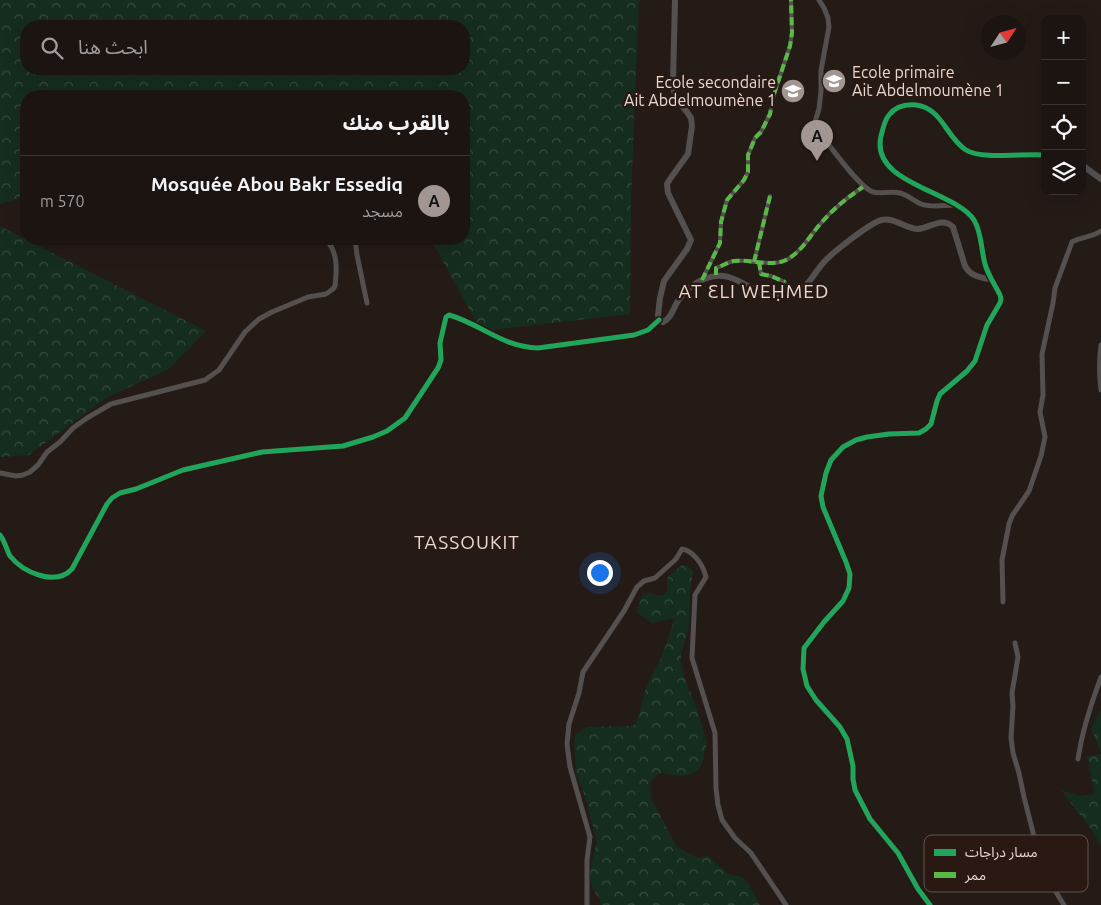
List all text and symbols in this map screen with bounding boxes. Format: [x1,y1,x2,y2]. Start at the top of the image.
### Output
north arrow [981,15,1026,60]
map controls [1041,15,1086,195]
button: + [1041,15,1086,60]
search box [20,20,470,75]
icon: search [38,34,66,62]
text: ابحث هنا [78,36,148,58]
button: − [1041,60,1086,105]
place label: Ecole primaire Ait Abdelmoumène 1 [852,63,1004,99]
school or university icon: Ecole primaire Ait Abdelmoumène 1 [821,68,847,94]
place label: Ecole secondaire Ait Abdelmoumène 1 [624,73,776,109]
school or university icon: Ecole secondaire Ait Abdelmoumène 1 [780,78,806,104]
button: locate [1041,105,1086,150]
text: بالقرب منك [343,110,450,134]
pin: A [801,120,833,161]
button: layers [1041,150,1086,195]
text: Mosquée Abou Bakr Essediq [151,173,403,195]
text: 570 m [40,192,85,210]
text: A [428,192,440,210]
text: مسجد [362,202,403,220]
district label: AT ƐLI WEḤMED [679,280,829,302]
district label: TASSOUKIT [414,531,520,553]
your location [587,560,613,586]
legend [924,835,1088,892]
text: مسار دراجات [965,844,1038,861]
text: ممر [964,867,986,884]

